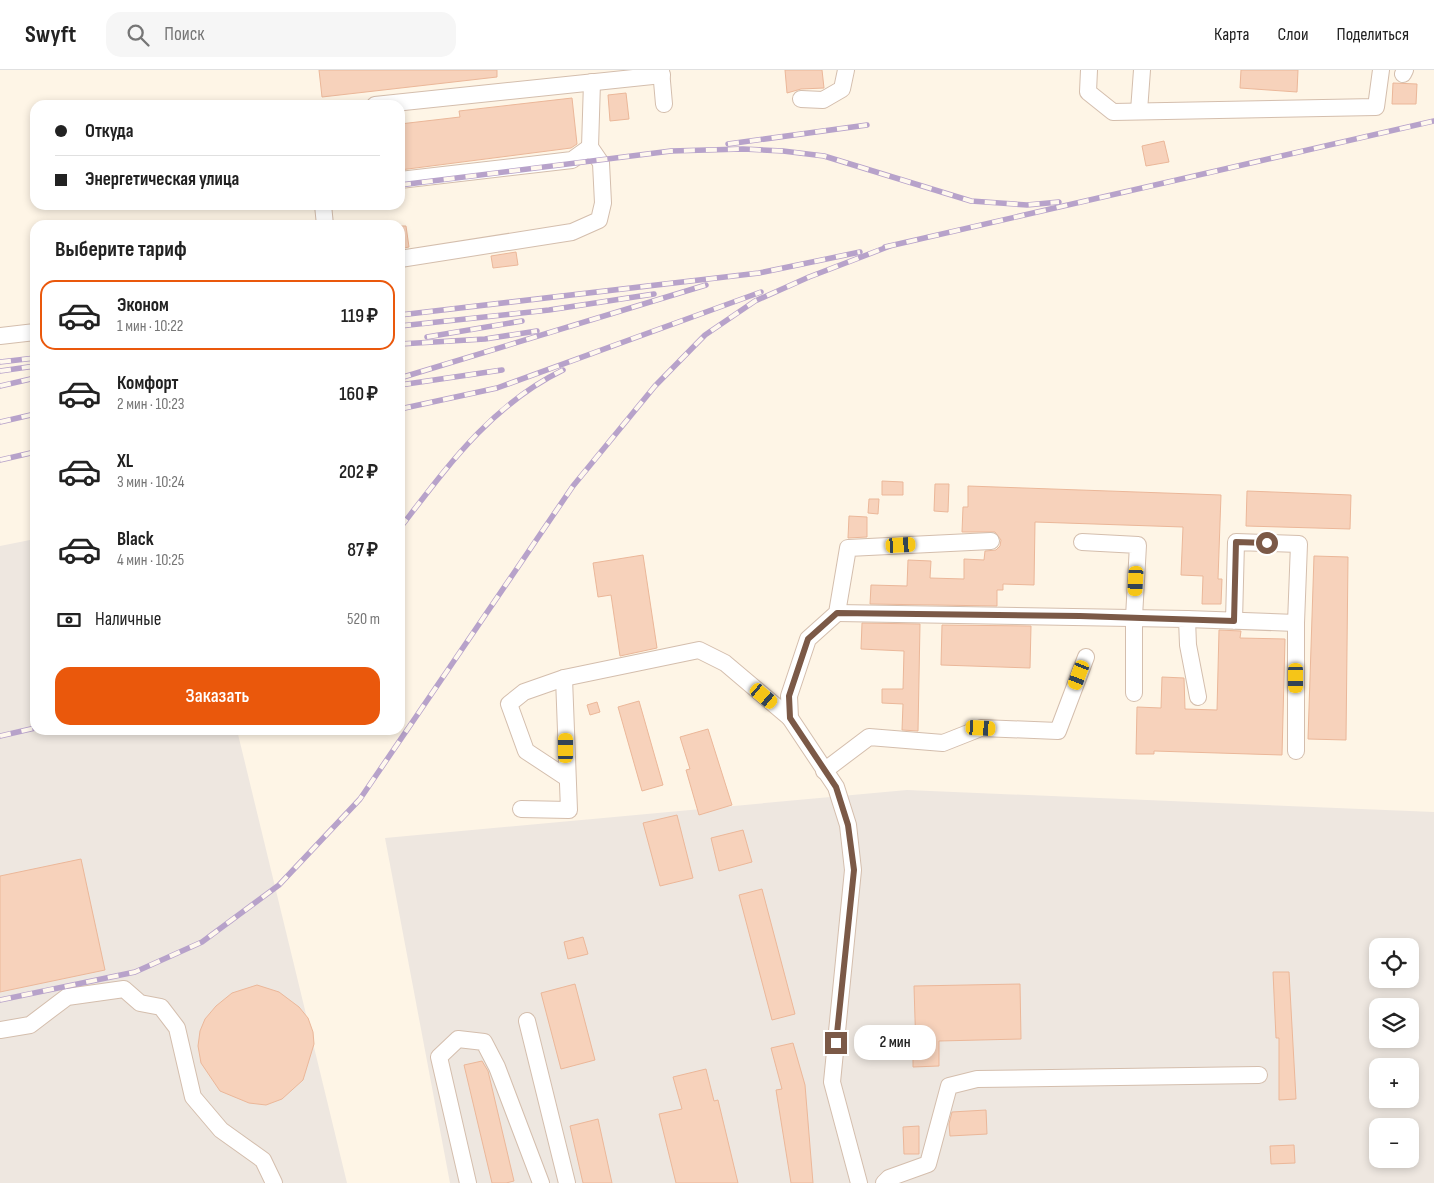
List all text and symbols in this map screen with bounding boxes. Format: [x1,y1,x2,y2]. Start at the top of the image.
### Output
search box [106,12,456,57]
text: Swyft [25,20,76,49]
icon: search [124,21,152,49]
text: Поиск [164,23,204,46]
text: Карта [1214,24,1250,45]
text: Слои [1278,24,1309,45]
text: Поделиться [1337,24,1409,45]
text: Откуда [85,120,134,143]
text: Энергетическая улица [85,168,239,191]
text: Выберите тариф [55,236,187,263]
icon: car [57,293,102,338]
text: Эконом [117,294,169,317]
text: 119 ₽ [341,305,378,328]
text: 1 мин · 10:22 [117,317,183,336]
icon: car [57,371,102,416]
text: Комфорт [117,372,179,395]
text: 160 ₽ [339,383,378,406]
text: 2 мин · 10:23 [117,395,185,414]
icon: car [57,449,102,494]
text: XL [117,450,133,473]
text: 202 ₽ [339,461,378,484]
text: 3 мин · 10:24 [117,473,184,492]
icon: car [57,527,102,572]
text: Black [117,528,154,551]
route start [1256,532,1278,554]
car [885,537,916,553]
text: 87 ₽ [347,539,378,562]
text: 4 мин · 10:25 [117,551,184,570]
car [1127,566,1144,596]
icon: cash [55,606,83,634]
text: Наличные [95,608,161,631]
text: 520 m [347,610,380,629]
car [1066,658,1091,692]
car [1288,663,1303,693]
button: Заказать [55,667,380,725]
car [747,681,780,711]
car [965,720,996,736]
car [558,733,573,763]
map controls [1369,938,1419,1168]
button: locate [1369,938,1419,988]
button: layers [1369,998,1419,1048]
callout: 2 мин [854,1026,936,1060]
route end [825,1032,847,1054]
text: 2 мин [879,1033,911,1052]
button: + [1369,1058,1419,1108]
button: − [1369,1118,1419,1168]

